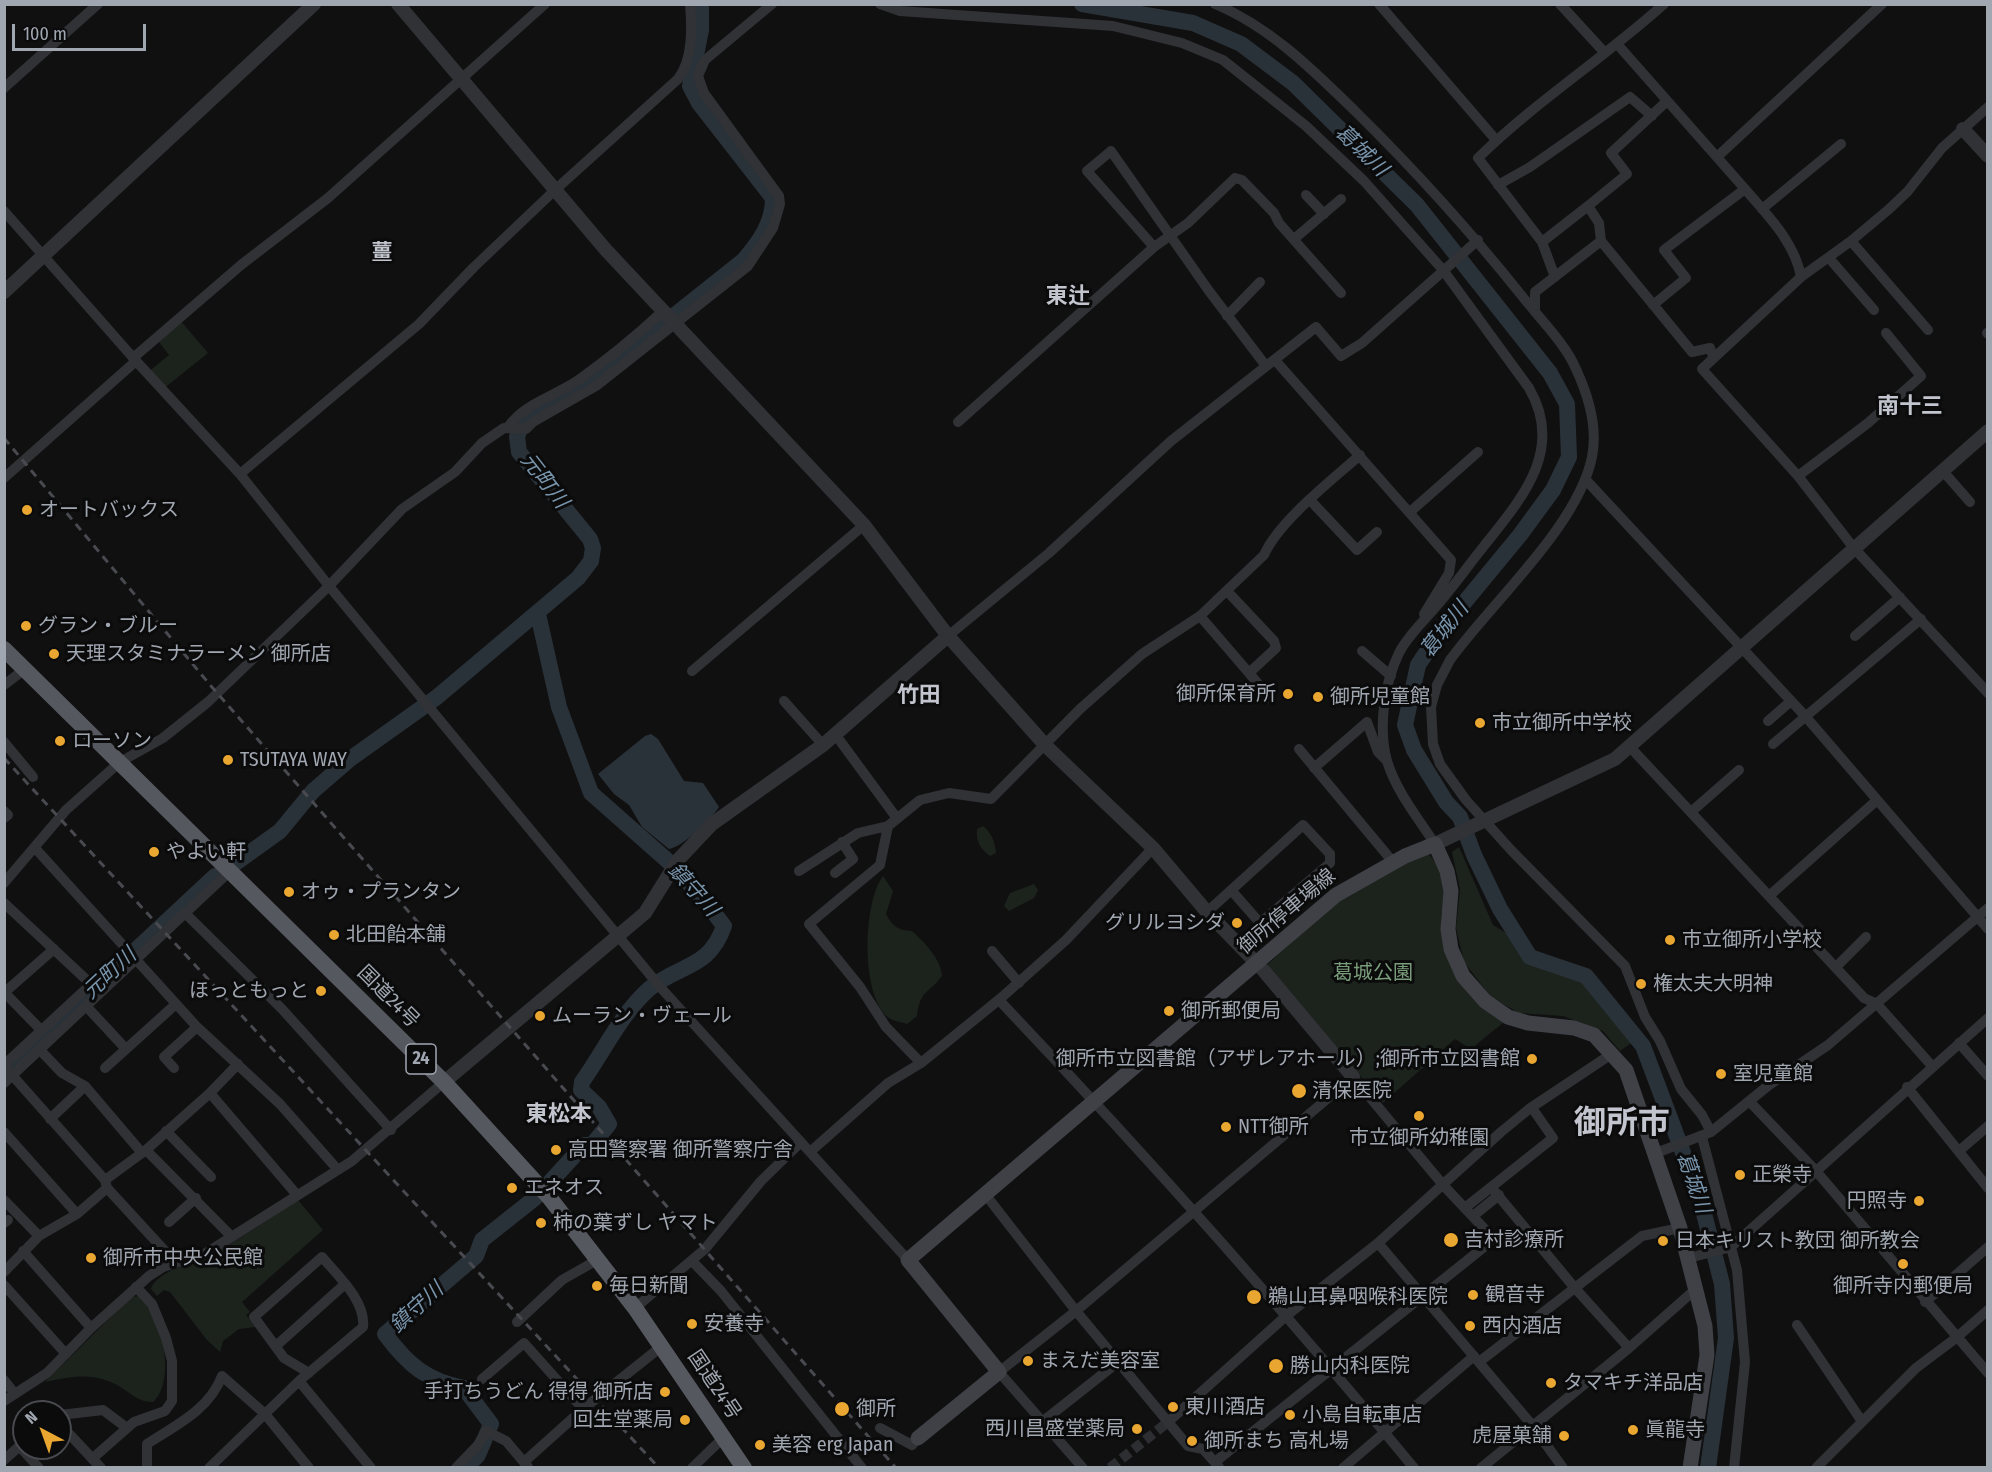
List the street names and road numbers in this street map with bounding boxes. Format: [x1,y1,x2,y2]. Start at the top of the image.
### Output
street label: 御所停車場線 [1233,864,1341,960]
street label: 国道24号 [352,961,424,1033]
road number: 24 [406,1044,436,1074]
street label: 国道24号 [682,1346,746,1424]

